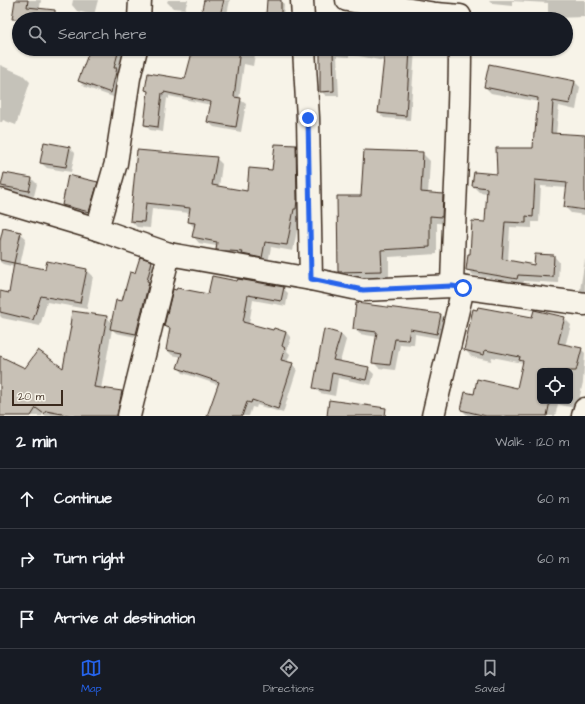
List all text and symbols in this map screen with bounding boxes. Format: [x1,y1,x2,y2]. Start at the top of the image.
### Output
search box [12,12,573,56]
icon: search [26,23,48,45]
text: Search here [58,24,147,45]
route end [299,109,317,127]
route start [454,279,472,297]
map controls [537,368,573,404]
button: locate [537,368,573,404]
scale bar [12,388,63,407]
text: 20 m [18,389,44,404]
text: 2 min [16,430,57,454]
text: Walk · 120 m [495,433,569,451]
icon: ahead [16,488,38,510]
text: Continue [54,488,112,509]
text: 60 m [537,490,569,508]
icon: right [16,548,38,570]
text: Turn right [54,548,125,569]
text: 60 m [537,550,569,568]
icon: arrive [16,608,38,630]
text: Arrive at destination [54,608,195,629]
tab: Map [80,657,102,696]
tab: Directions [263,657,314,696]
tab: Saved [475,657,505,696]

